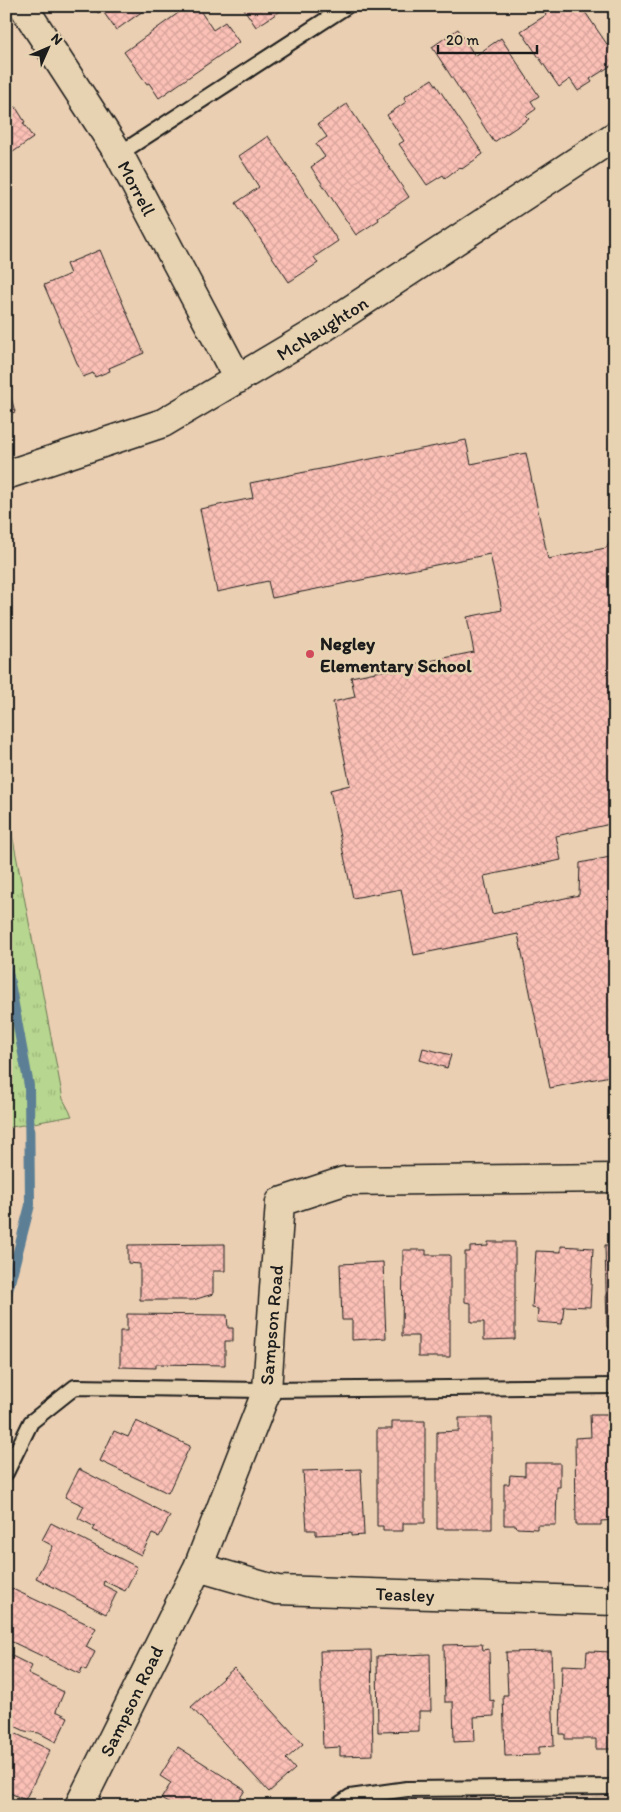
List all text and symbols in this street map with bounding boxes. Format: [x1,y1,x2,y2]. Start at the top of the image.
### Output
north arrow [22,22,72,72]
scale bar [438,22,537,54]
text: N [47,30,66,49]
text: 20 m [446,31,480,49]
street label: Morrell [113,157,161,220]
street label: McNaughton [272,291,372,366]
place label: Negley Elementary School [320,632,472,677]
marker: Negley Elementary School [304,648,316,660]
street label: Sampson Road [255,1264,288,1386]
street label: Teasley [375,1582,435,1607]
street label: Sampson Road [95,1642,168,1760]

